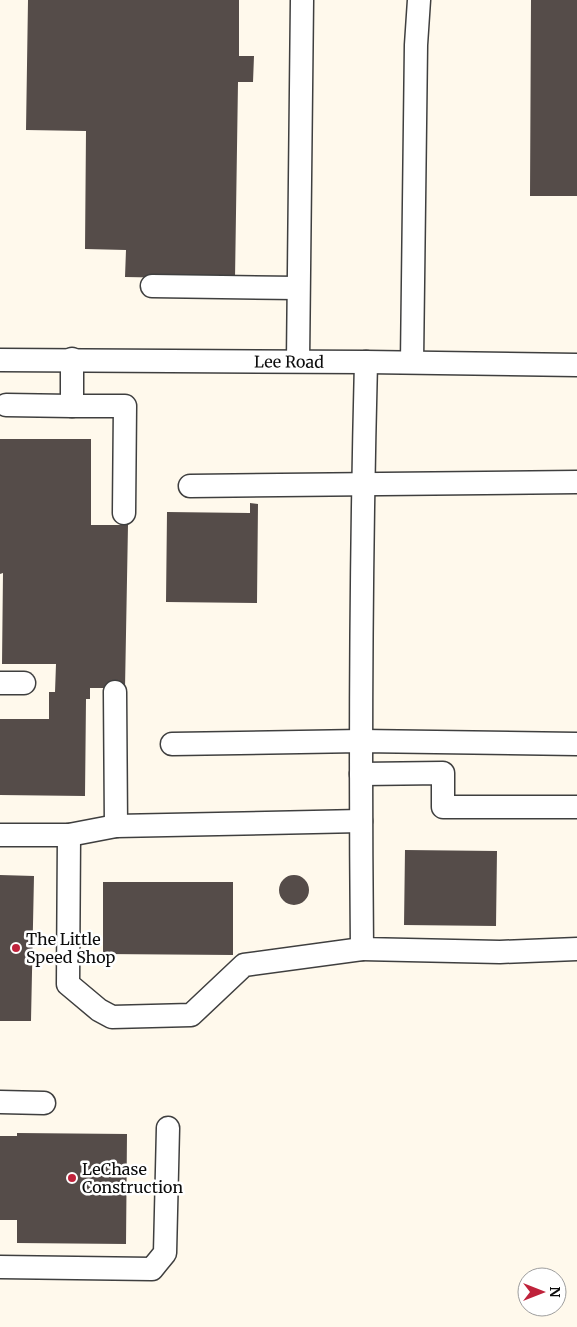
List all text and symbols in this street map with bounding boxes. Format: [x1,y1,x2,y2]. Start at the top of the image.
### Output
street label: Lee Road [254,351,324,372]
place label: The Little Speed Shop [26,929,116,967]
marker: The Little Speed Shop [10,942,22,954]
place label: LeChase Construction [82,1159,183,1197]
marker: LeChase Construction [66,1172,78,1184]
north arrow [517,1267,567,1317]
text: N [546,1286,564,1298]

